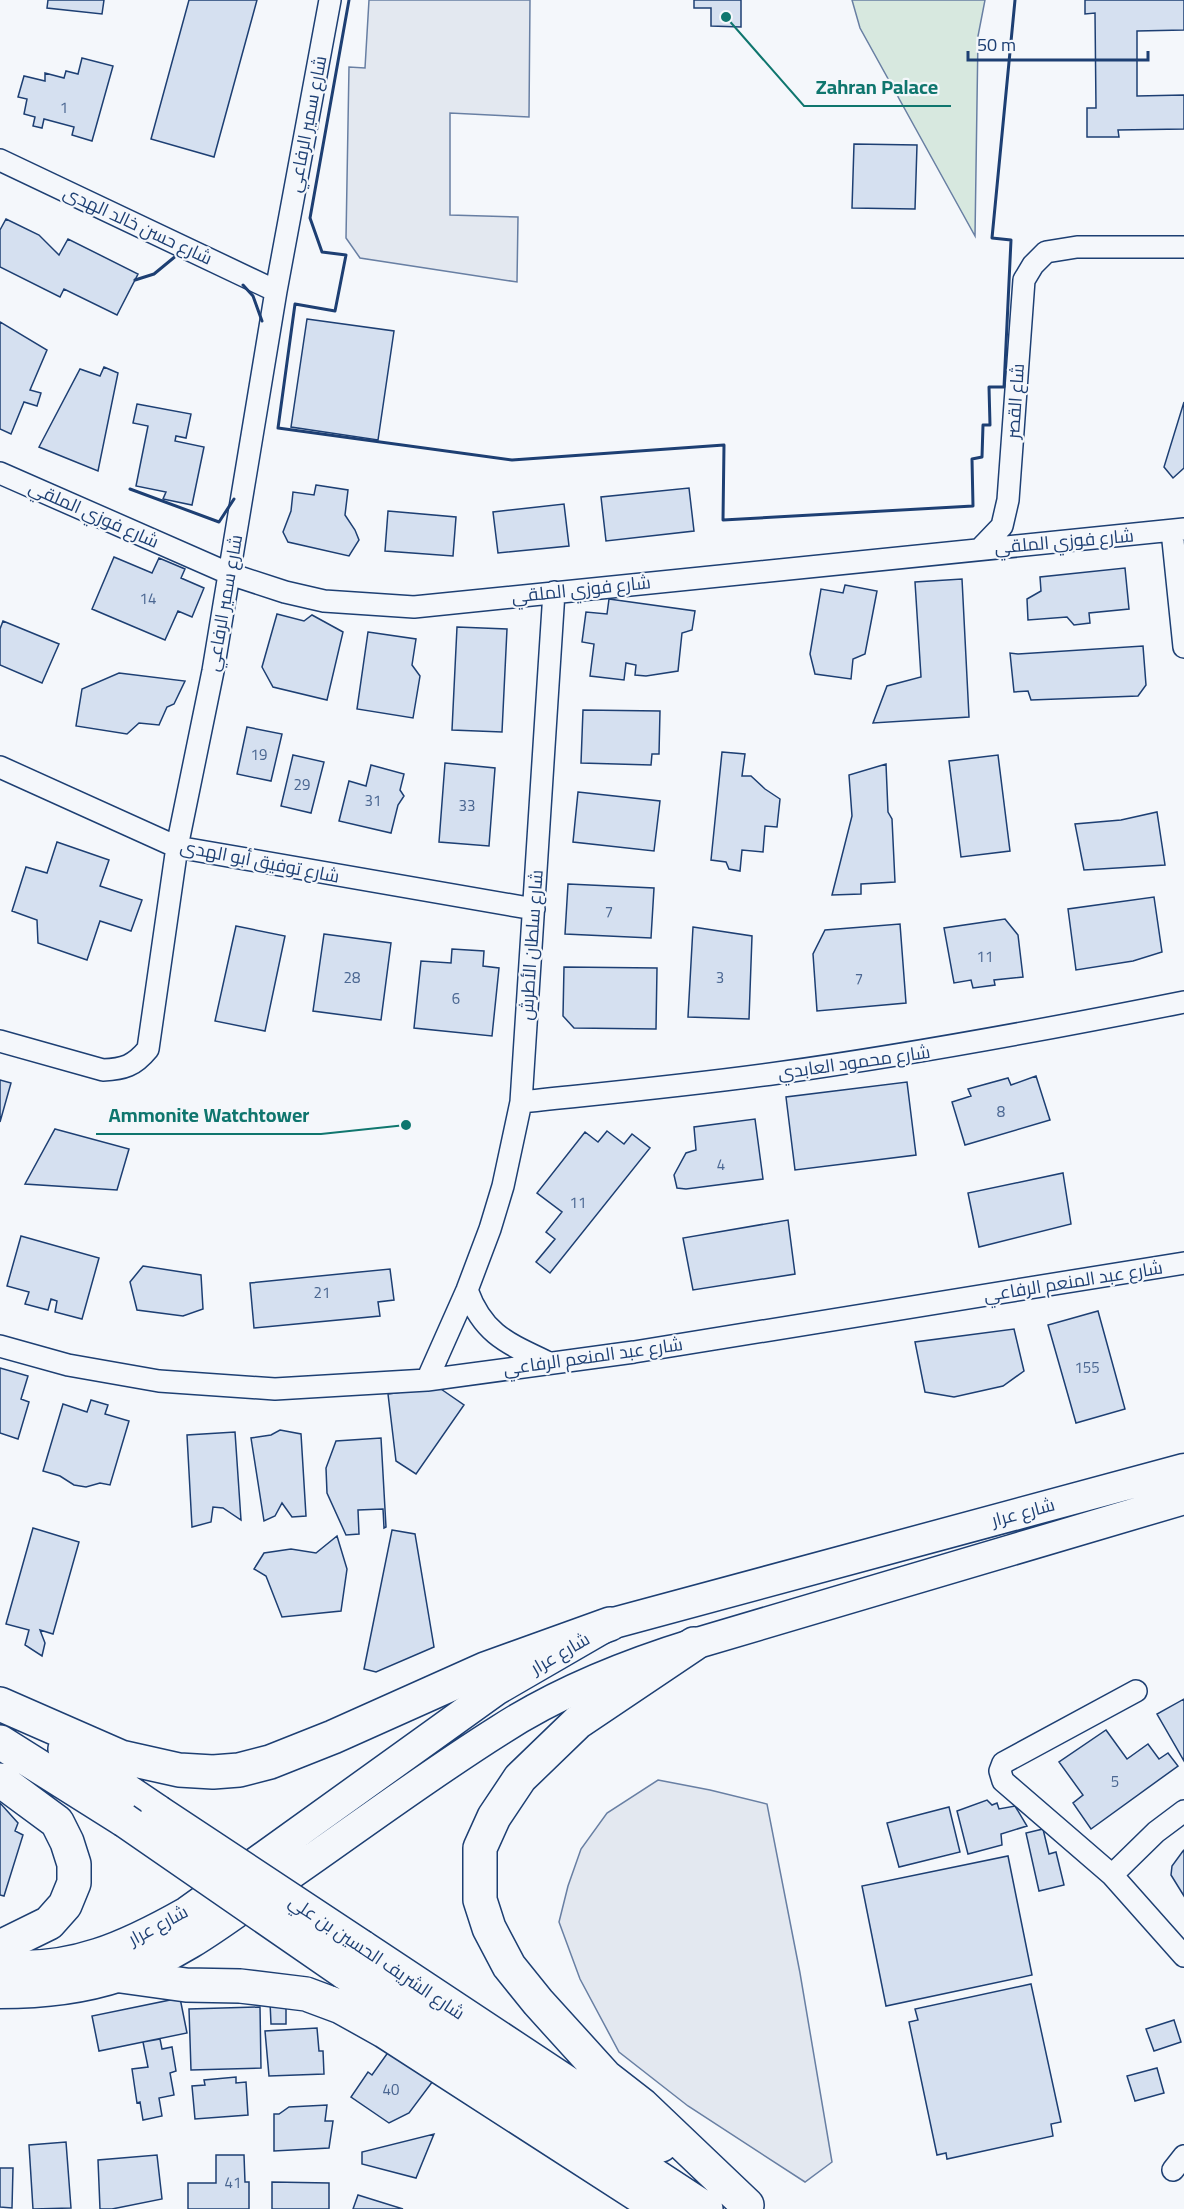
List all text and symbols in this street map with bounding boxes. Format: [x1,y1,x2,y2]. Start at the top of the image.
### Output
scale bar [968,24,1148,62]
text: 50 m [977,28,1016,61]
street label: شارع سمير الرفاعي [278,53,336,195]
callout: Zahran Palace [804,68,951,106]
text: Zahran Palace [816,68,938,105]
house number: 1 [60,93,68,122]
street label: شارع حسن خالد الهدى [58,176,218,274]
street label: شاع القصر [996,362,1034,441]
street label: شارع فوزي الملقي [23,470,165,558]
street label: شارع فوزي الملقي [993,518,1135,564]
street label: شارع سمير الرفاعي [196,532,252,674]
street label: شارع فوزي الملقي [510,565,652,613]
house number: 14 [140,584,156,613]
house number: 19 [251,740,267,769]
house number: 29 [294,770,310,799]
house number: 31 [365,786,381,815]
house number: 33 [459,791,475,820]
street label: شارع توفيق أبو الهدى [177,829,343,893]
street label: شارع سلطان الأطرش [509,869,553,1021]
house number: 7 [605,897,613,926]
house number: 11 [977,942,993,971]
house number: 28 [344,963,360,992]
house number: 3 [716,963,724,992]
house number: 7 [855,964,863,993]
house number: 6 [452,984,460,1013]
street label: شارع محمود العابدي [776,1035,932,1089]
callout: Ammonite Watchtower [96,1096,321,1134]
text: Ammonite Watchtower [109,1096,309,1133]
house number: 8 [997,1097,1005,1126]
house number: 4 [717,1150,725,1179]
house number: 11 [570,1188,586,1217]
street label: شارع عبد المنعم الرفاعي [981,1251,1165,1311]
house number: 21 [314,1278,330,1307]
street label: شارع عبد المنعم الرفاعي [501,1327,685,1385]
house number: 155 [1074,1353,1100,1382]
street label: شارع عرار [987,1488,1058,1537]
street label: شارع عرار [523,1623,596,1684]
house number: 5 [1111,1767,1119,1796]
street label: شارع الشريف الحسين بن علي [282,1885,472,2029]
street label: شارع عرار [121,1895,194,1955]
house number: 40 [383,2075,399,2104]
house number: 41 [225,2168,241,2197]

